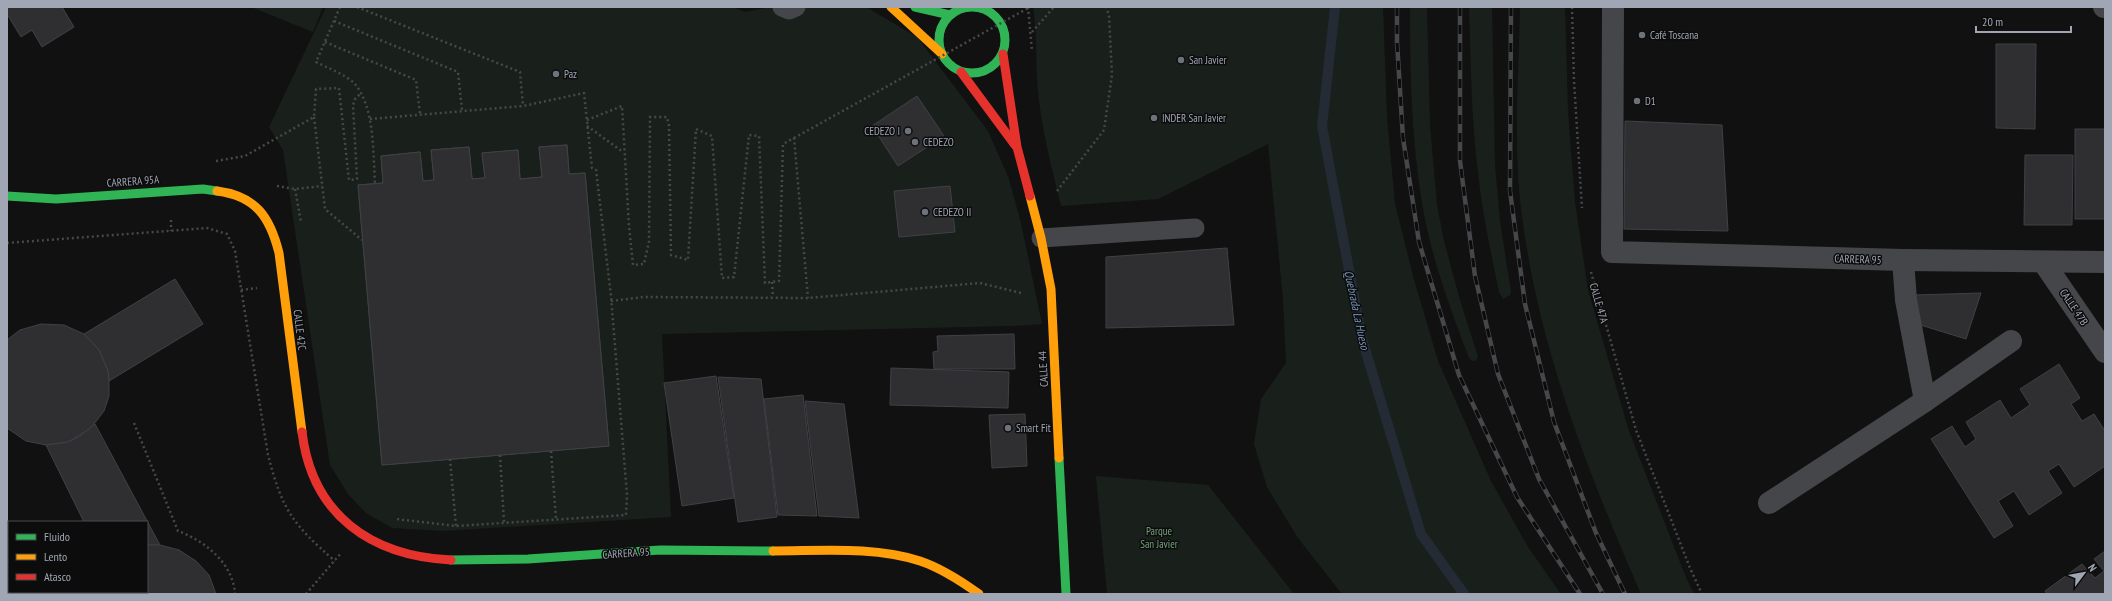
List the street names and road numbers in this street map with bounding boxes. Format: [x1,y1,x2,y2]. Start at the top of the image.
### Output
street label: CARRERA 95A [106,172,160,190]
street label: CARRERA 95 [1834,251,1882,267]
street label: CALLE 47A [1587,281,1612,325]
street label: CALLE 47B [2057,286,2091,328]
street label: CALLE 42C [291,309,309,351]
street label: CALLE 44 [1035,351,1051,387]
street label: CARRERA 95 [602,544,650,562]

